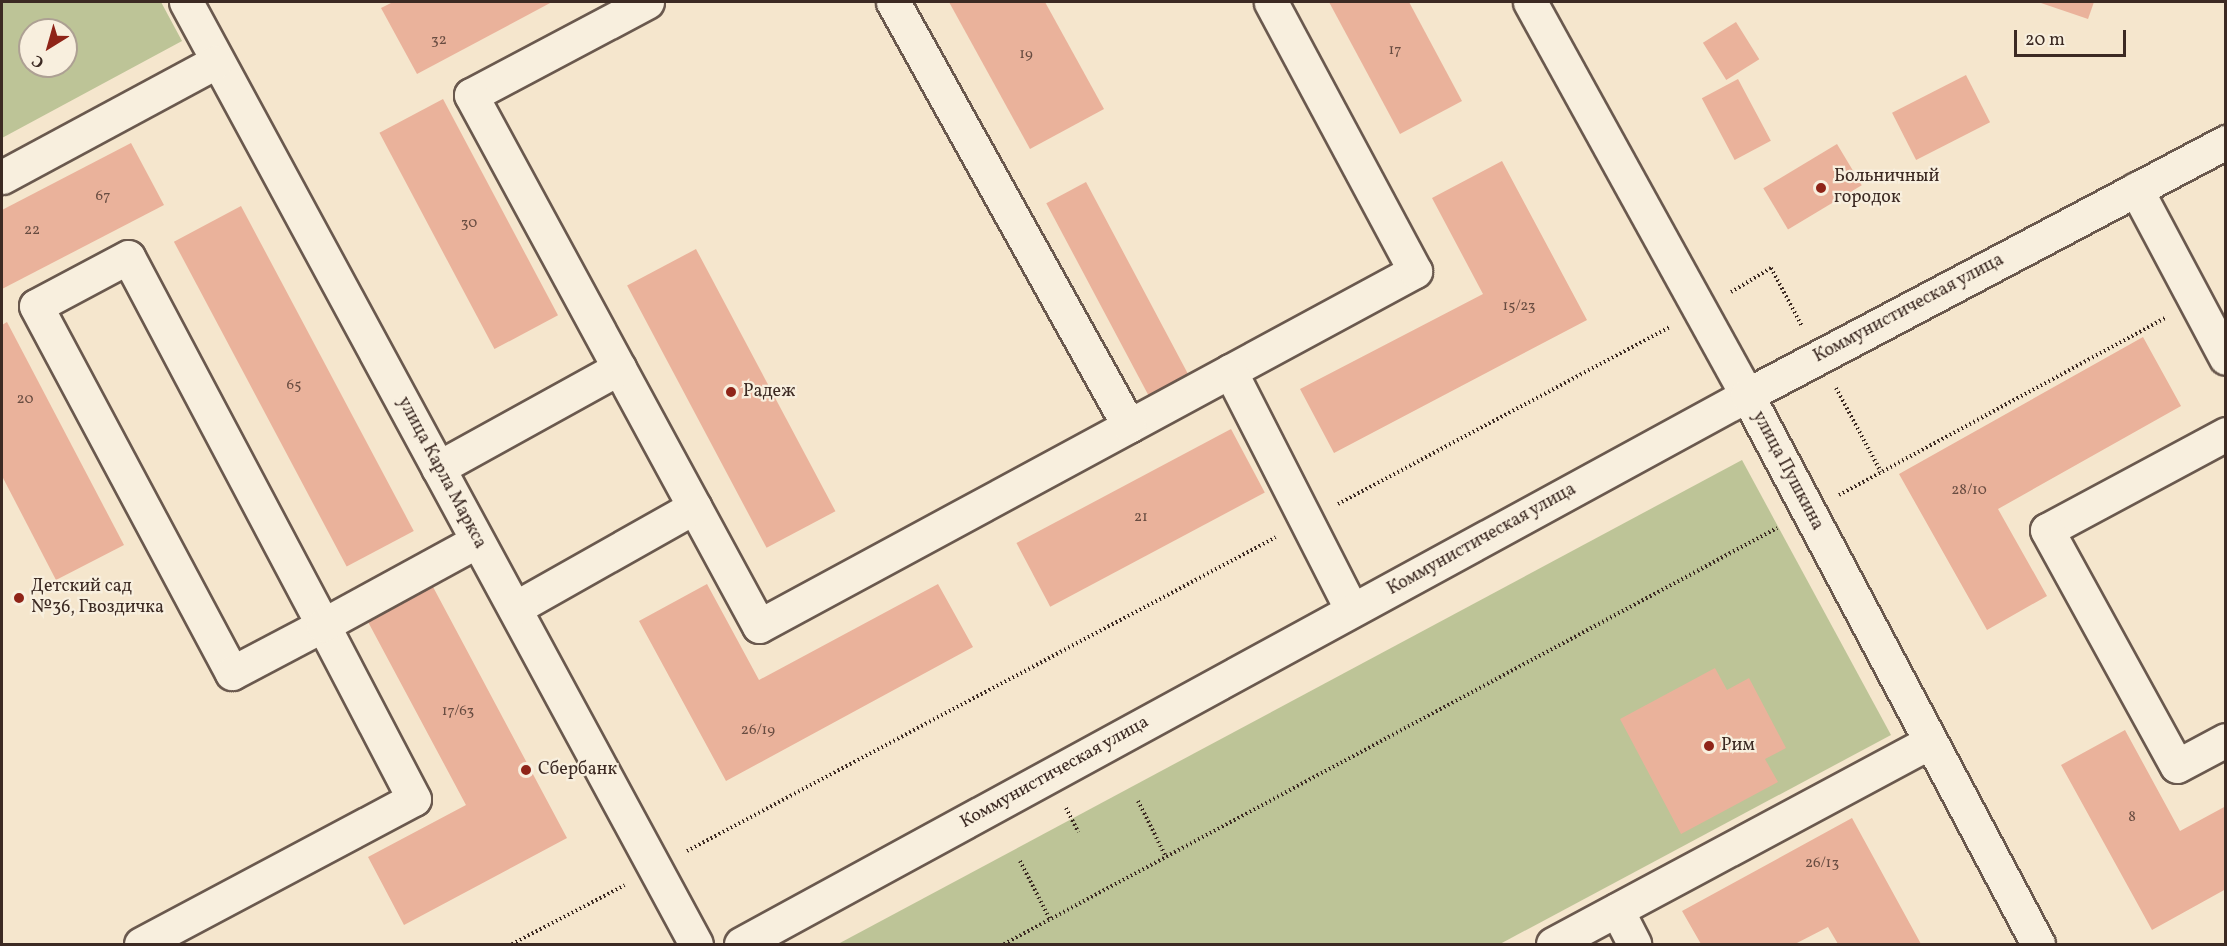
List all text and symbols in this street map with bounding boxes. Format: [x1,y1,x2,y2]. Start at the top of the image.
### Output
north arrow [18,18,78,78]
scale bar [2017,18,2130,56]
text: 20 m [2025,28,2065,53]
house number: 32 [431,32,447,50]
house number: 17 [1388,42,1402,60]
house number: 19 [1019,46,1033,64]
text: С [28,49,49,73]
place label: Больничный городок [1834,167,1939,210]
marker: Больничный городок [1812,179,1830,197]
house number: 67 [96,188,110,206]
house number: 30 [461,215,477,233]
house number: 22 [24,222,40,240]
street label: Коммунистическая улица [1810,250,2008,368]
house number: 15/23 [1502,298,1536,316]
house number: 65 [287,377,301,395]
place label: Радеж [743,381,795,403]
marker: Радеж [724,385,738,399]
house number: 20 [17,391,33,409]
street label: улица Карла Маркса [392,393,490,553]
street label: улица Пушкина [1747,408,1827,534]
street label: Коммунистическая улица [1384,479,1580,601]
house number: 28/10 [1951,482,1987,500]
house number: 21 [1134,509,1148,527]
place label: Детский сад №36, Гвоздичка [31,577,164,620]
marker: Детский сад №36, Гвоздичка [12,591,26,605]
house number: 17/63 [442,703,474,721]
street label: Коммунистическая улица [957,712,1153,834]
house number: 26/19 [741,722,775,740]
place label: Рим [1721,735,1755,757]
marker: Рим [1702,739,1716,753]
place label: Сбербанк [538,759,617,781]
marker: Сбербанк [519,763,533,777]
house number: 8 [2128,809,2136,827]
house number: 26/13 [1805,855,1839,873]

